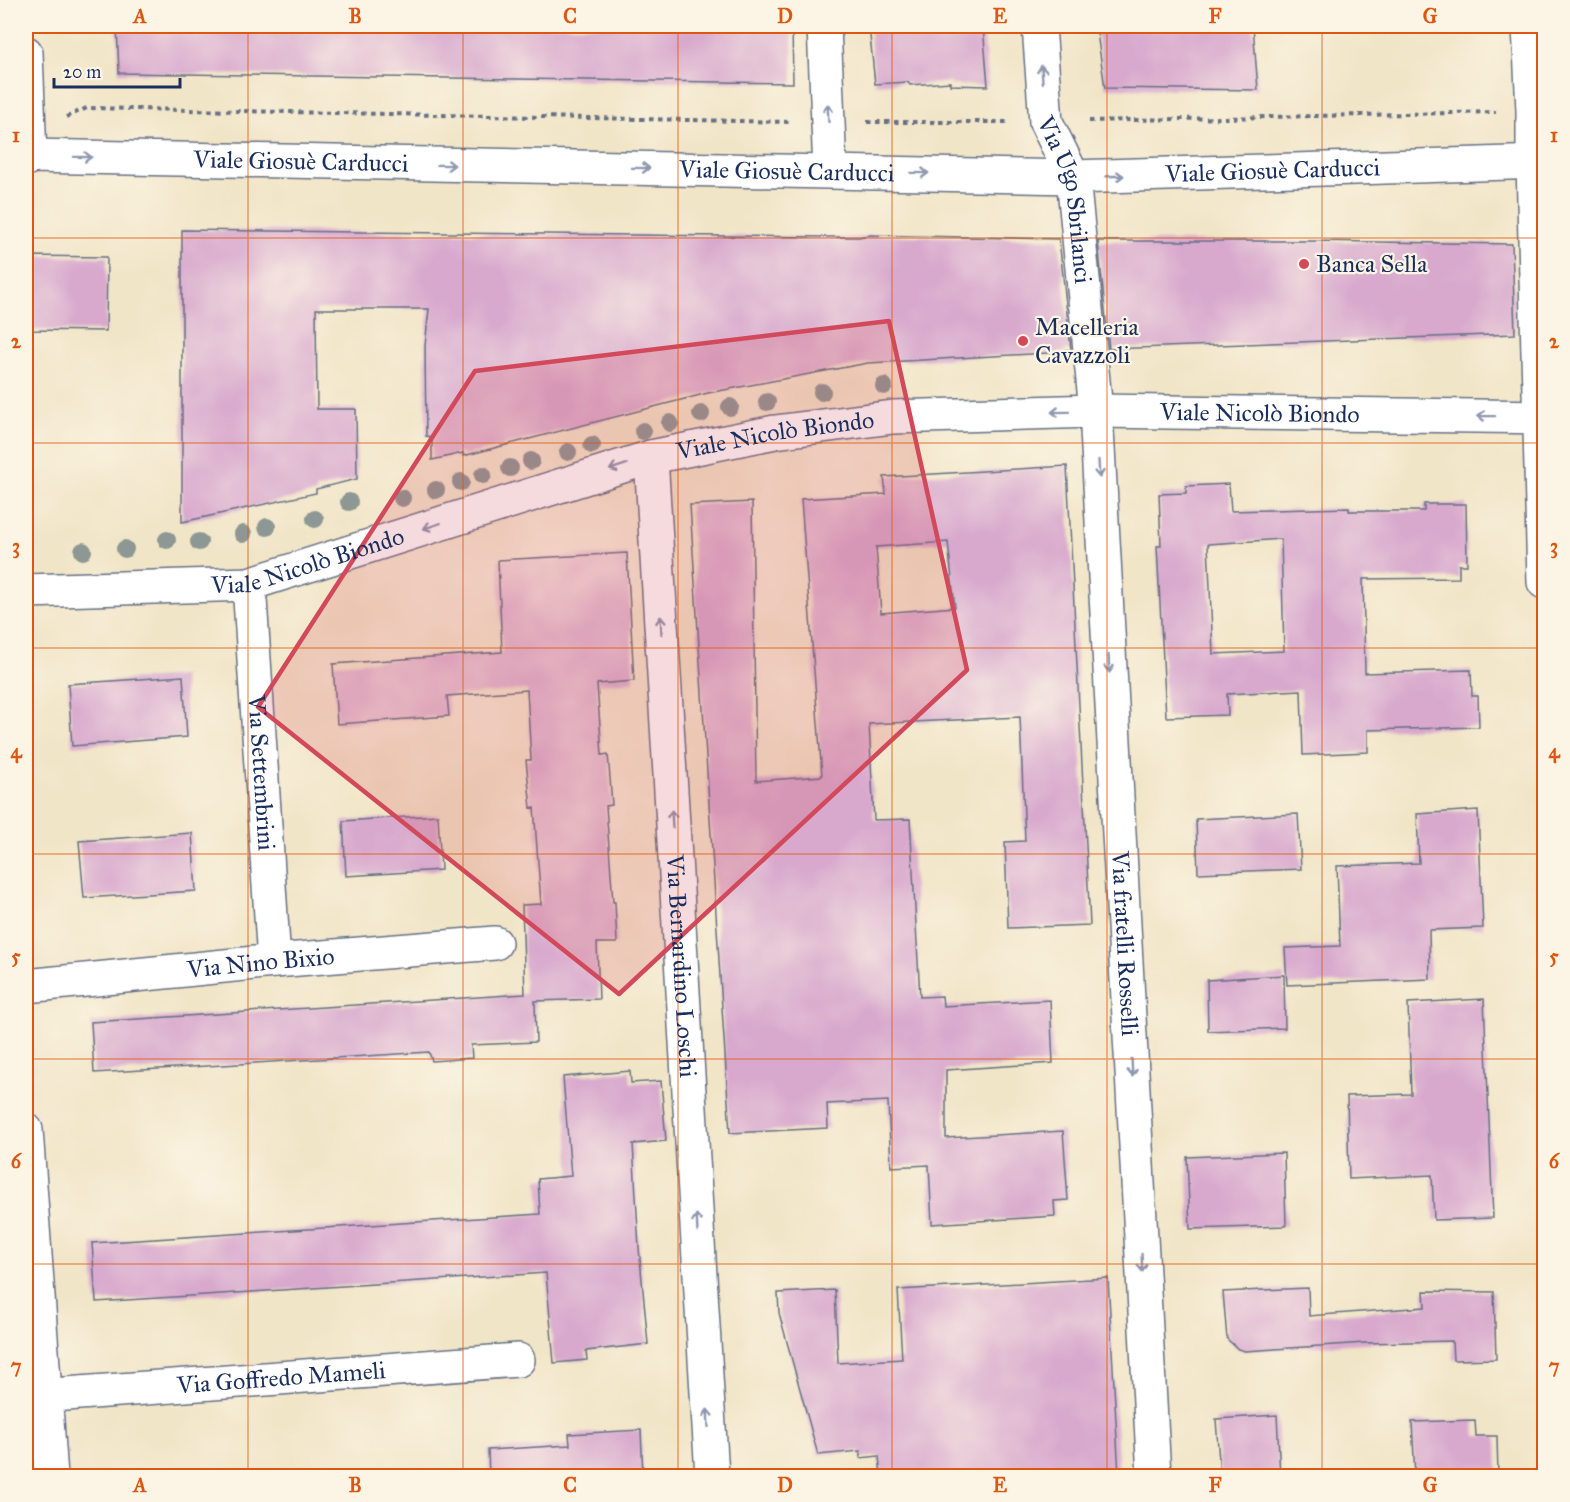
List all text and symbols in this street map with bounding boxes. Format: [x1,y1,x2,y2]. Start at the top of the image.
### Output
text: A [131,4,147,28]
text: B [348,4,362,28]
text: C [563,4,577,28]
text: D [777,4,793,28]
text: E [993,4,1008,28]
text: F [1208,4,1222,28]
text: G [1423,4,1438,28]
scale bar [54,51,180,89]
text: 20 m [63,61,101,83]
one-way arrow [1037,64,1048,84]
one-way arrow [823,103,834,123]
street label: Via Ugo Sbrilanci [1030,110,1098,285]
text: 1 [12,123,20,147]
text: 1 [1550,123,1558,147]
street label: Viale Giosuè Carducci [192,144,409,179]
one-way arrow [72,151,92,163]
street label: Viale Giosuè Carducci [1164,152,1381,189]
street label: Viale Giosuè Carducci [678,154,895,188]
one-way arrow [435,159,455,170]
one-way arrow [630,162,650,174]
one-way arrow [909,168,929,179]
one-way arrow [1104,170,1124,181]
place label: Banca Sella [1316,249,1428,279]
marker: Banca Sella [1297,257,1311,271]
place label: Macelleria Cavazzoli [1035,312,1139,370]
text: 2 [11,329,22,353]
text: 2 [1549,329,1560,353]
marker: Macelleria Cavazzoli [1016,334,1030,348]
street label: Viale Nicolò Biondo [1159,397,1360,430]
street label: Viale Nicolò Biondo [673,405,876,467]
one-way arrow [1051,406,1071,417]
one-way arrow [1477,410,1497,422]
one-way arrow [1093,459,1104,479]
one-way arrow [609,462,628,473]
street label: Viale Nicolò Biondo [210,521,408,600]
one-way arrow [423,521,442,532]
text: 3 [12,534,20,559]
text: 3 [1550,534,1558,559]
one-way arrow [655,615,666,635]
one-way arrow [1104,653,1115,673]
street label: Via Settembrini [241,693,282,852]
text: 4 [10,739,22,764]
text: 4 [1548,739,1560,764]
one-way arrow [667,810,678,830]
street label: Via fratelli Rosselli [1105,849,1145,1037]
street label: Via Bernardino Loschi [660,853,703,1079]
street label: Via Nino Bixio [185,941,336,985]
text: 5 [11,944,21,968]
text: 5 [1549,944,1559,968]
one-way arrow [1126,1058,1137,1078]
text: 6 [11,1149,23,1173]
text: 6 [1549,1149,1561,1173]
one-way arrow [691,1214,702,1234]
one-way arrow [1137,1253,1148,1273]
text: 7 [11,1354,22,1378]
text: 7 [1549,1354,1560,1378]
street label: Via Goffredo Mameli [175,1355,387,1401]
one-way arrow [703,1409,714,1429]
text: A [131,1473,147,1497]
text: B [348,1473,362,1497]
text: C [563,1473,577,1497]
text: D [777,1473,793,1497]
text: E [993,1473,1008,1497]
text: F [1208,1473,1222,1497]
text: G [1423,1473,1438,1497]

